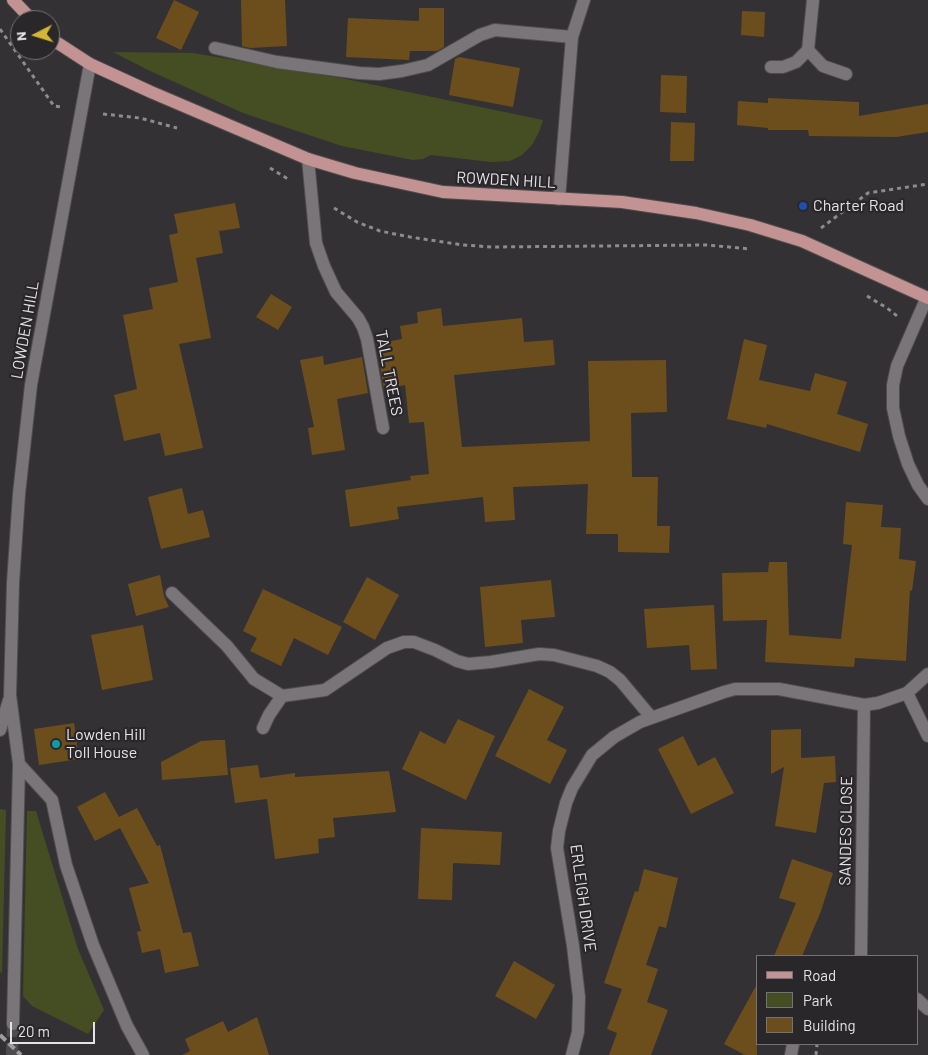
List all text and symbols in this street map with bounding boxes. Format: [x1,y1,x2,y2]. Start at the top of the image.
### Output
north arrow [10,10,60,60]
text: N [12,31,29,42]
street label: ROWDEN HILL [456,168,556,192]
place label: Charter Road [813,196,904,216]
marker: Charter Road [797,200,809,212]
street label: LOWDEN HILL [7,280,43,380]
street label: TALL TREES [371,329,407,417]
place label: Lowden Hill Toll House [66,725,146,763]
marker: Lowden Hill Toll House [50,738,62,750]
street label: SANDES CLOSE [835,776,857,886]
street label: ERLEIGH DRIVE [566,843,600,953]
legend [756,955,918,1045]
text: Road [803,966,836,984]
text: Park [803,991,832,1009]
scale bar [12,1012,98,1044]
text: Building [803,1016,856,1034]
text: 20 m [18,1022,50,1040]

